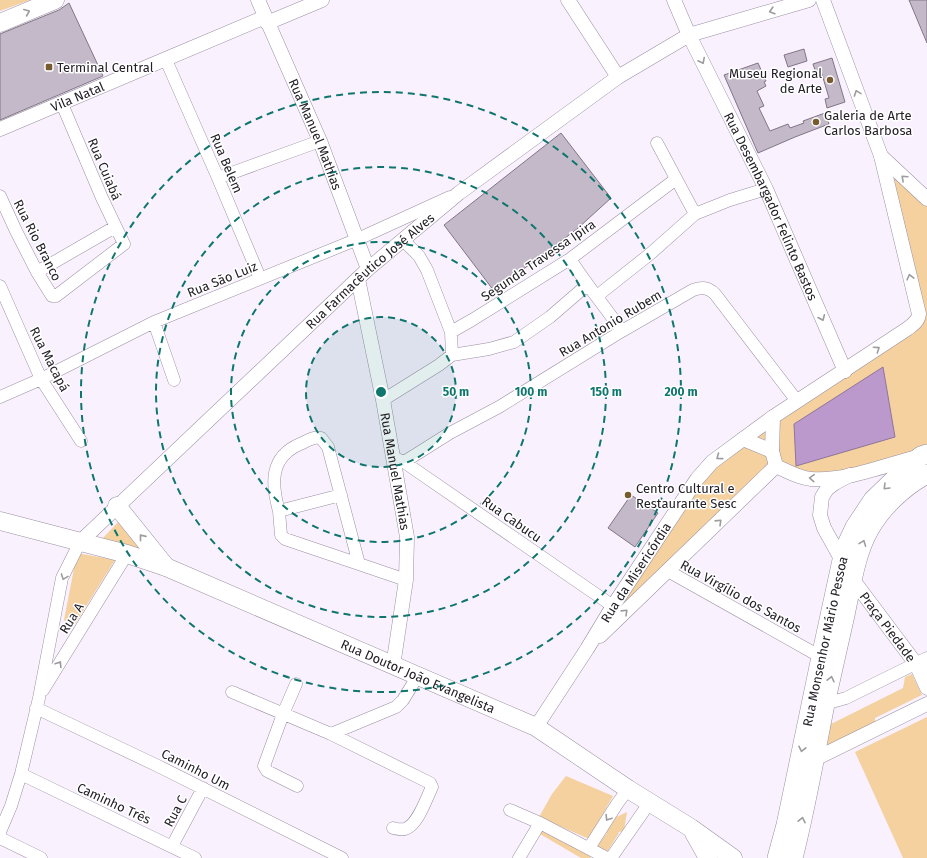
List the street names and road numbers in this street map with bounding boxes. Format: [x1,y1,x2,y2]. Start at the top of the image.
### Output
street label: Rua Manuel Mathias [285,76,345,192]
street label: Vila Natal [49,79,107,115]
street label: Rua Desembargador Felinto Bastos [721,110,820,303]
street label: Rua Belem [207,131,246,195]
street label: Rua Cuiabá [85,136,124,202]
street label: Rua Rio Branco [11,197,64,283]
street label: Rua Farmacêutico José Alves [303,210,437,332]
street label: Segunda Travessa Ipira [478,217,598,304]
street label: Rua São Luiz [185,258,260,300]
street label: Rua Antonio Rubem [556,287,664,360]
street label: Rua Macapá [27,324,72,394]
street label: Rua Manuel Mathias [377,412,413,531]
street label: Rua Cabucu [479,493,544,545]
street label: Rua da Misericórdia [598,520,674,625]
street label: Rua Monsenhor Mário Pessoa [800,554,851,728]
street label: Rua Virgílio dos Santos [678,557,804,636]
street label: Praça Piedade [856,589,919,665]
street label: Rua A [56,600,87,636]
street label: Rua Doutor João Evangelista [339,637,497,716]
street label: Caminho Um [159,746,233,793]
street label: Caminho Três [75,780,153,827]
street label: Rua C [161,792,190,829]

